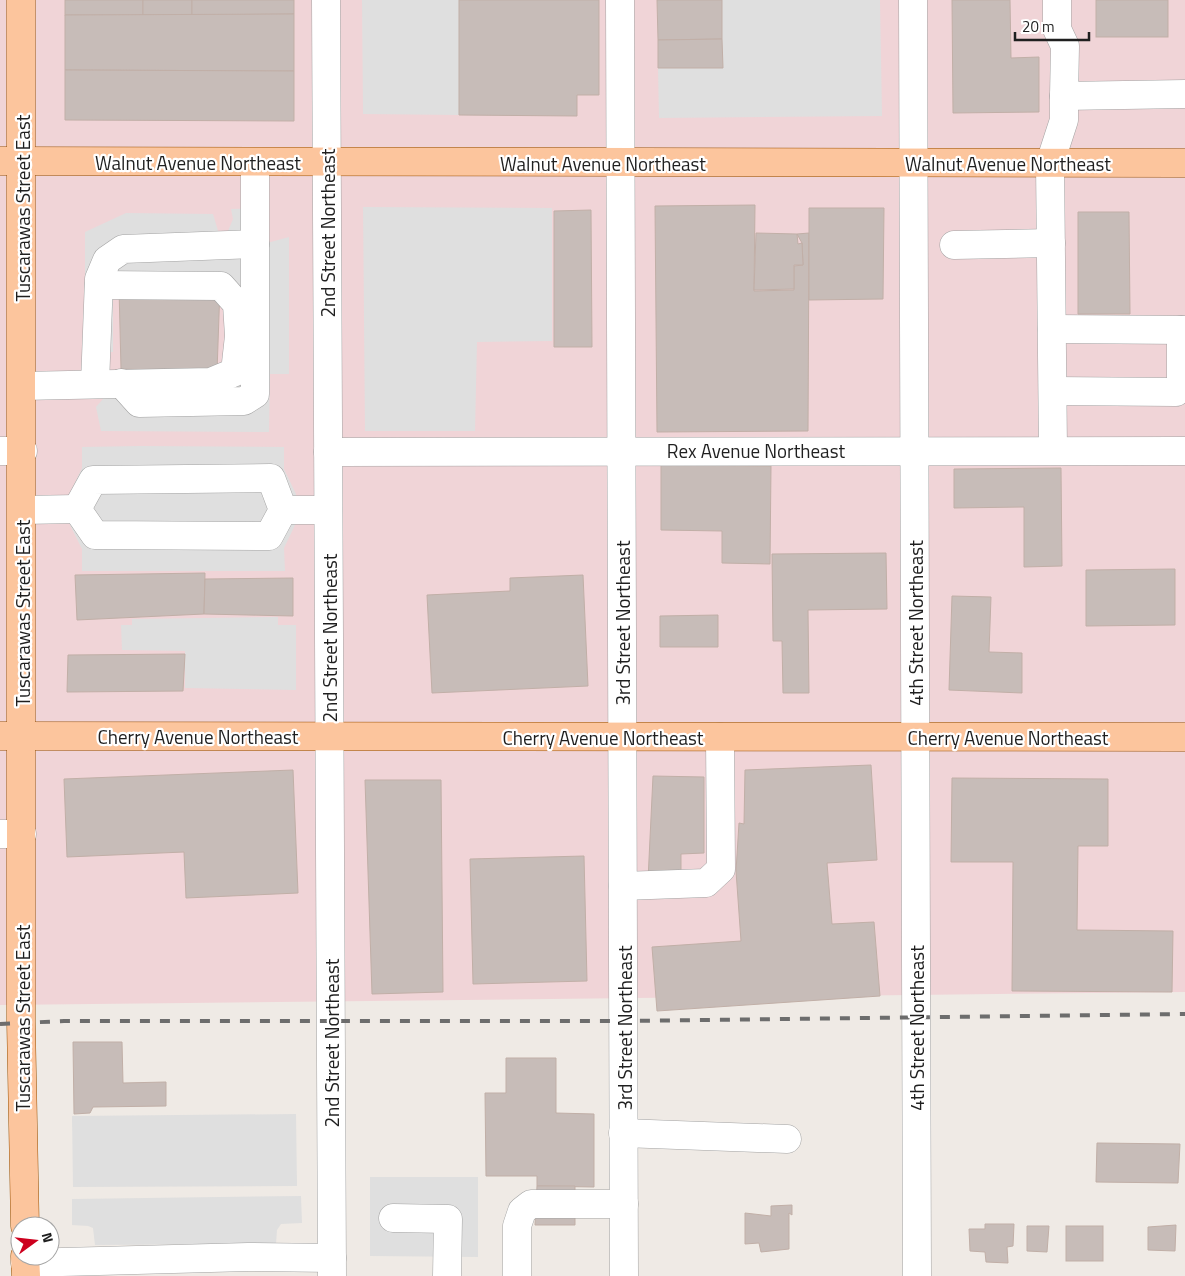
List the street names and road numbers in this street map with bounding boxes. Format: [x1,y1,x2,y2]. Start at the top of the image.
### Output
street label: Tuscarawas Street East [8,114,37,301]
street label: Walnut Avenue Northeast [95,148,301,177]
street label: 2nd Street Northeast [313,148,342,318]
street label: Walnut Avenue Northeast [500,149,706,178]
street label: Walnut Avenue Northeast [905,149,1111,178]
street label: Rex Avenue Northeast [667,436,845,465]
street label: Tuscarawas Street East [8,519,37,706]
street label: 3rd Street Northeast [608,540,637,706]
street label: 4th Street Northeast [901,540,930,706]
street label: 2nd Street Northeast [315,553,344,723]
street label: Cherry Avenue Northeast [97,722,299,751]
street label: Cherry Avenue Northeast [502,723,704,752]
street label: Cherry Avenue Northeast [907,723,1109,752]
street label: Tuscarawas Street East [8,924,37,1111]
street label: 3rd Street Northeast [610,945,639,1111]
street label: 4th Street Northeast [902,945,931,1111]
street label: 2nd Street Northeast [317,958,346,1128]

